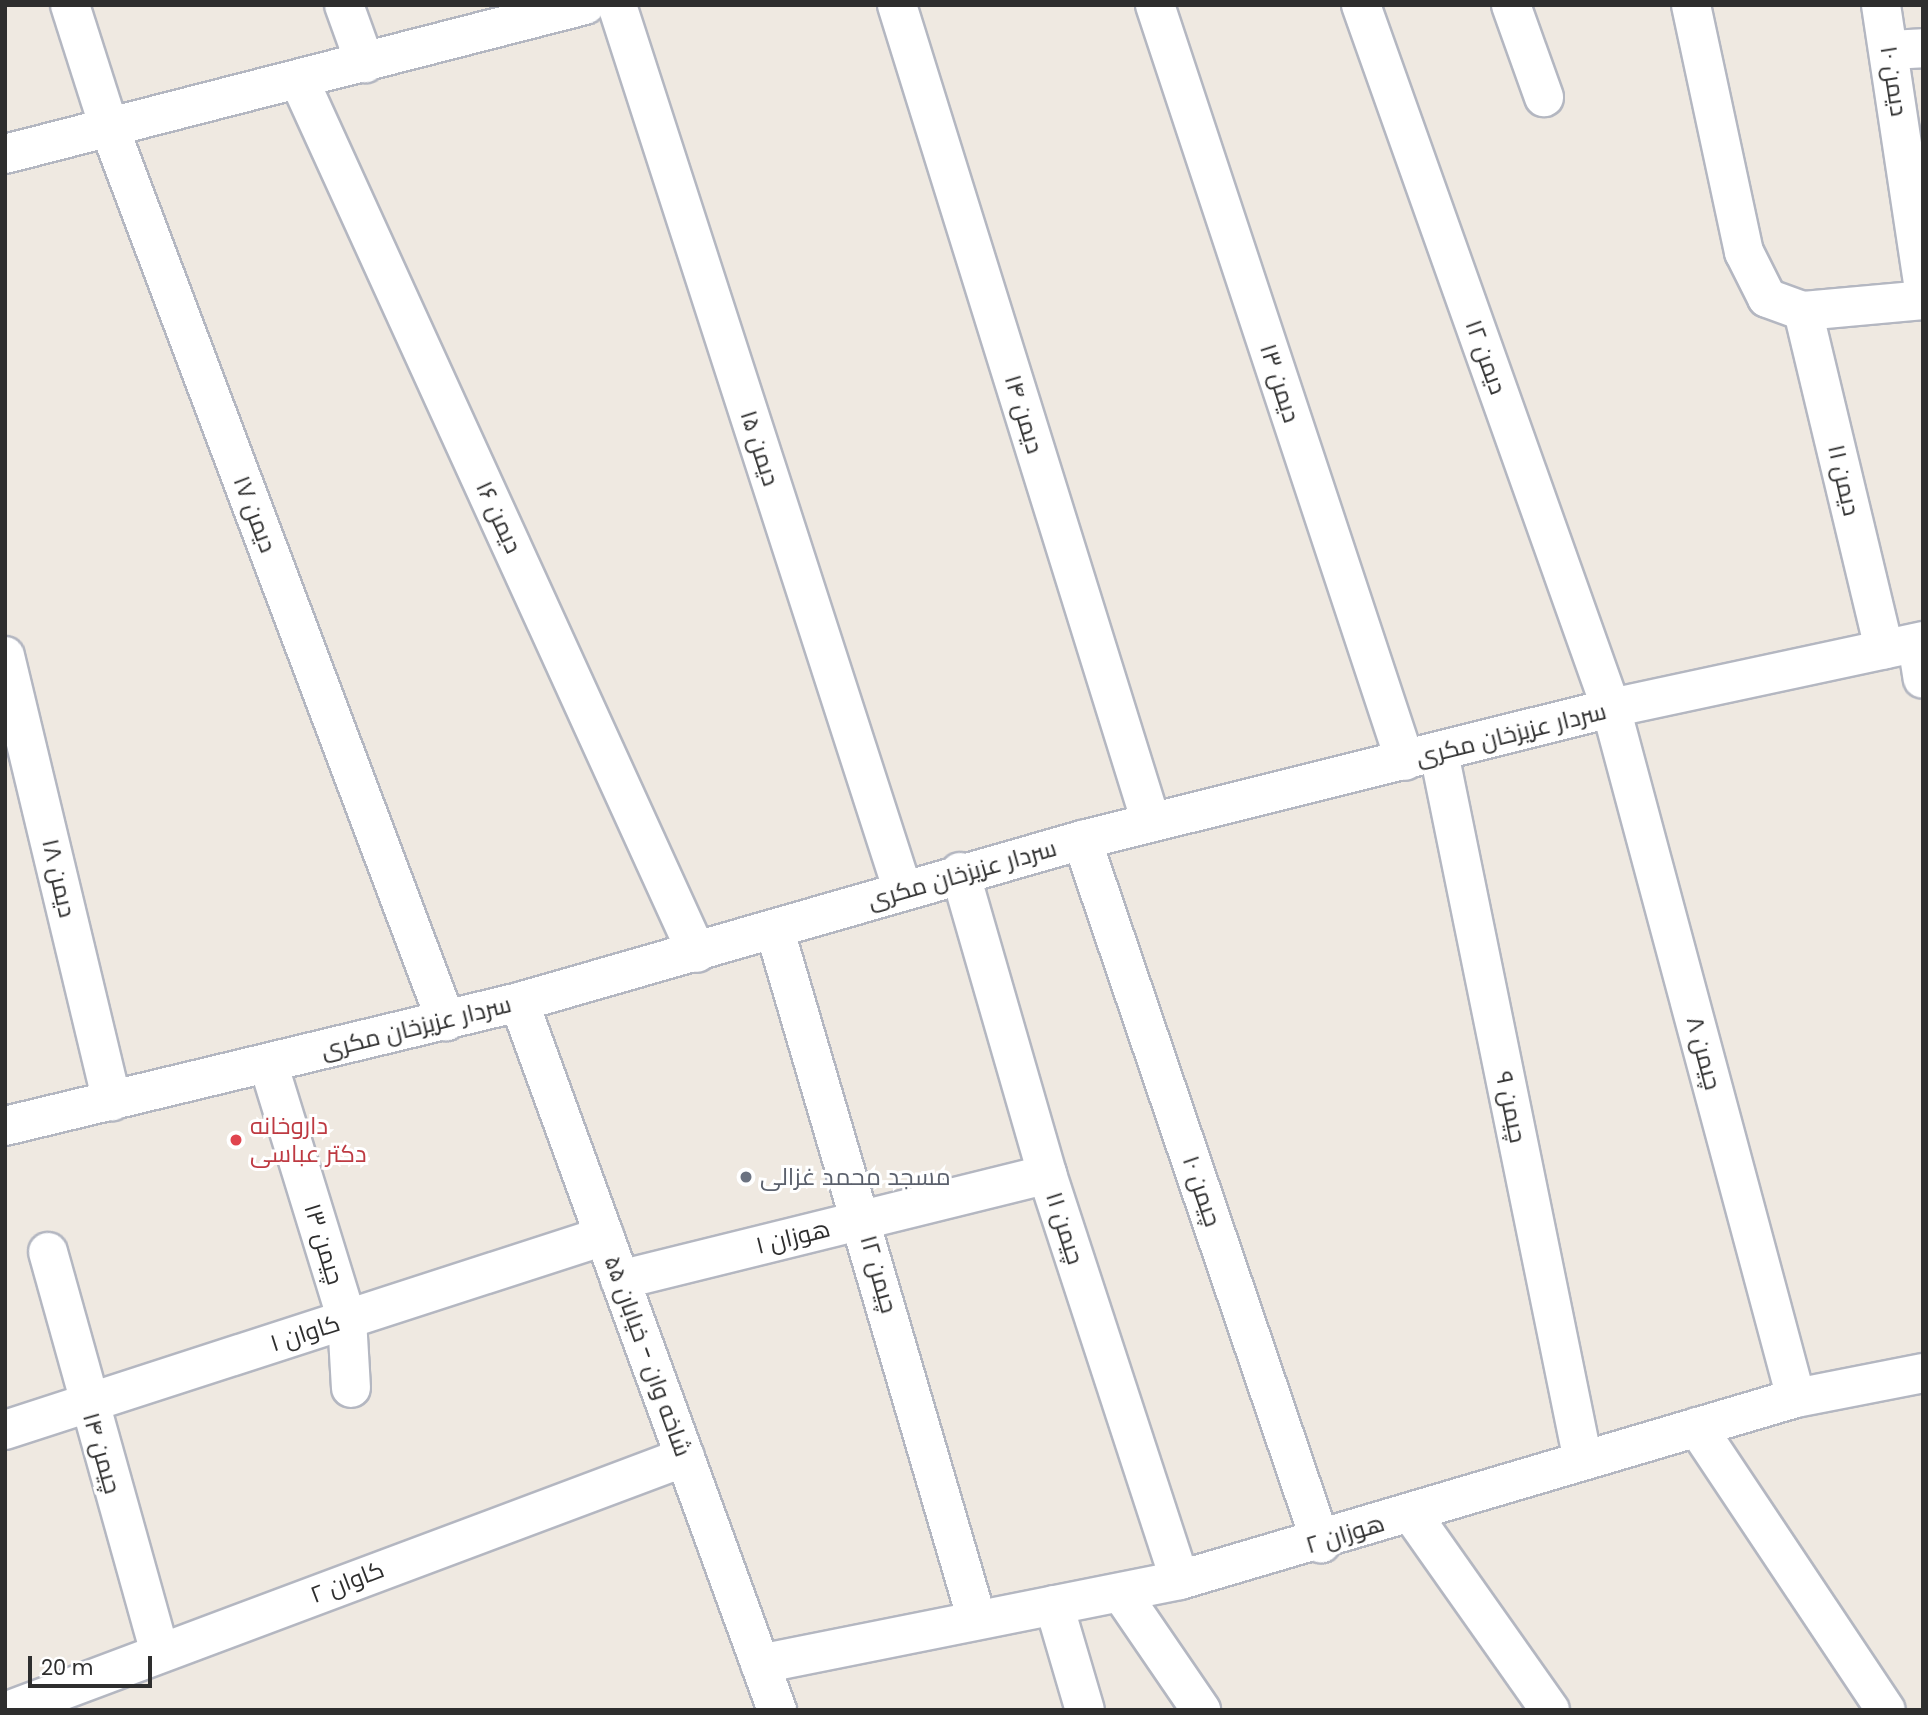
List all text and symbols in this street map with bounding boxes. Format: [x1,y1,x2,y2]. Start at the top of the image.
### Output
street label: دیمن ۱۰ [1874,44,1914,118]
street label: دیمن ۱۲ [1459,316,1513,398]
street label: دیمن ۱۳ [1254,340,1306,426]
street label: دیمن ۱۴ [998,371,1050,457]
street label: دیمن ۱۵ [734,407,786,489]
street label: دیمن ۱۱ [1822,442,1866,518]
street label: دیمن ۱۷ [227,472,283,556]
street label: دیمن ۱۶ [470,476,528,558]
street label: سردار عزیزخان مکری [1413,696,1609,772]
street label: سردار عزیزخان مکری [864,833,1060,915]
street label: دیمن ۱۸ [36,836,82,920]
street label: سردار عزیزخان مکری [318,989,514,1065]
street label: چیمن ۸ [1680,1013,1728,1093]
street label: چیمن ۹ [1489,1069,1533,1145]
place label: داروخانه دکتر عباسی [250,1112,367,1168]
marker: داروخانه دکتر عباسی [228,1132,244,1148]
street label: چیمن ۱۰ [1176,1152,1228,1230]
place label: مسجد محمد غزالی [760,1163,951,1191]
marker: مسجد محمد غزالی [738,1169,754,1185]
street label: چیمن ۱۱ [1040,1188,1090,1268]
street label: چیمن ۱۳ [298,1200,350,1288]
street label: هوزان ۱ [753,1214,833,1260]
street label: چیمن ۱۲ [854,1232,904,1316]
street label: شاخه وان - خیابان ۵۵ [598,1252,698,1460]
street label: کاوان ۱ [267,1308,343,1358]
street label: چیمن ۱۴ [77,1409,127,1497]
street label: هوزان ۲ [1302,1508,1388,1560]
street label: کاوان ۲ [306,1555,388,1609]
scale bar [32,1642,156,1686]
text: 20 m [41,1653,94,1682]

